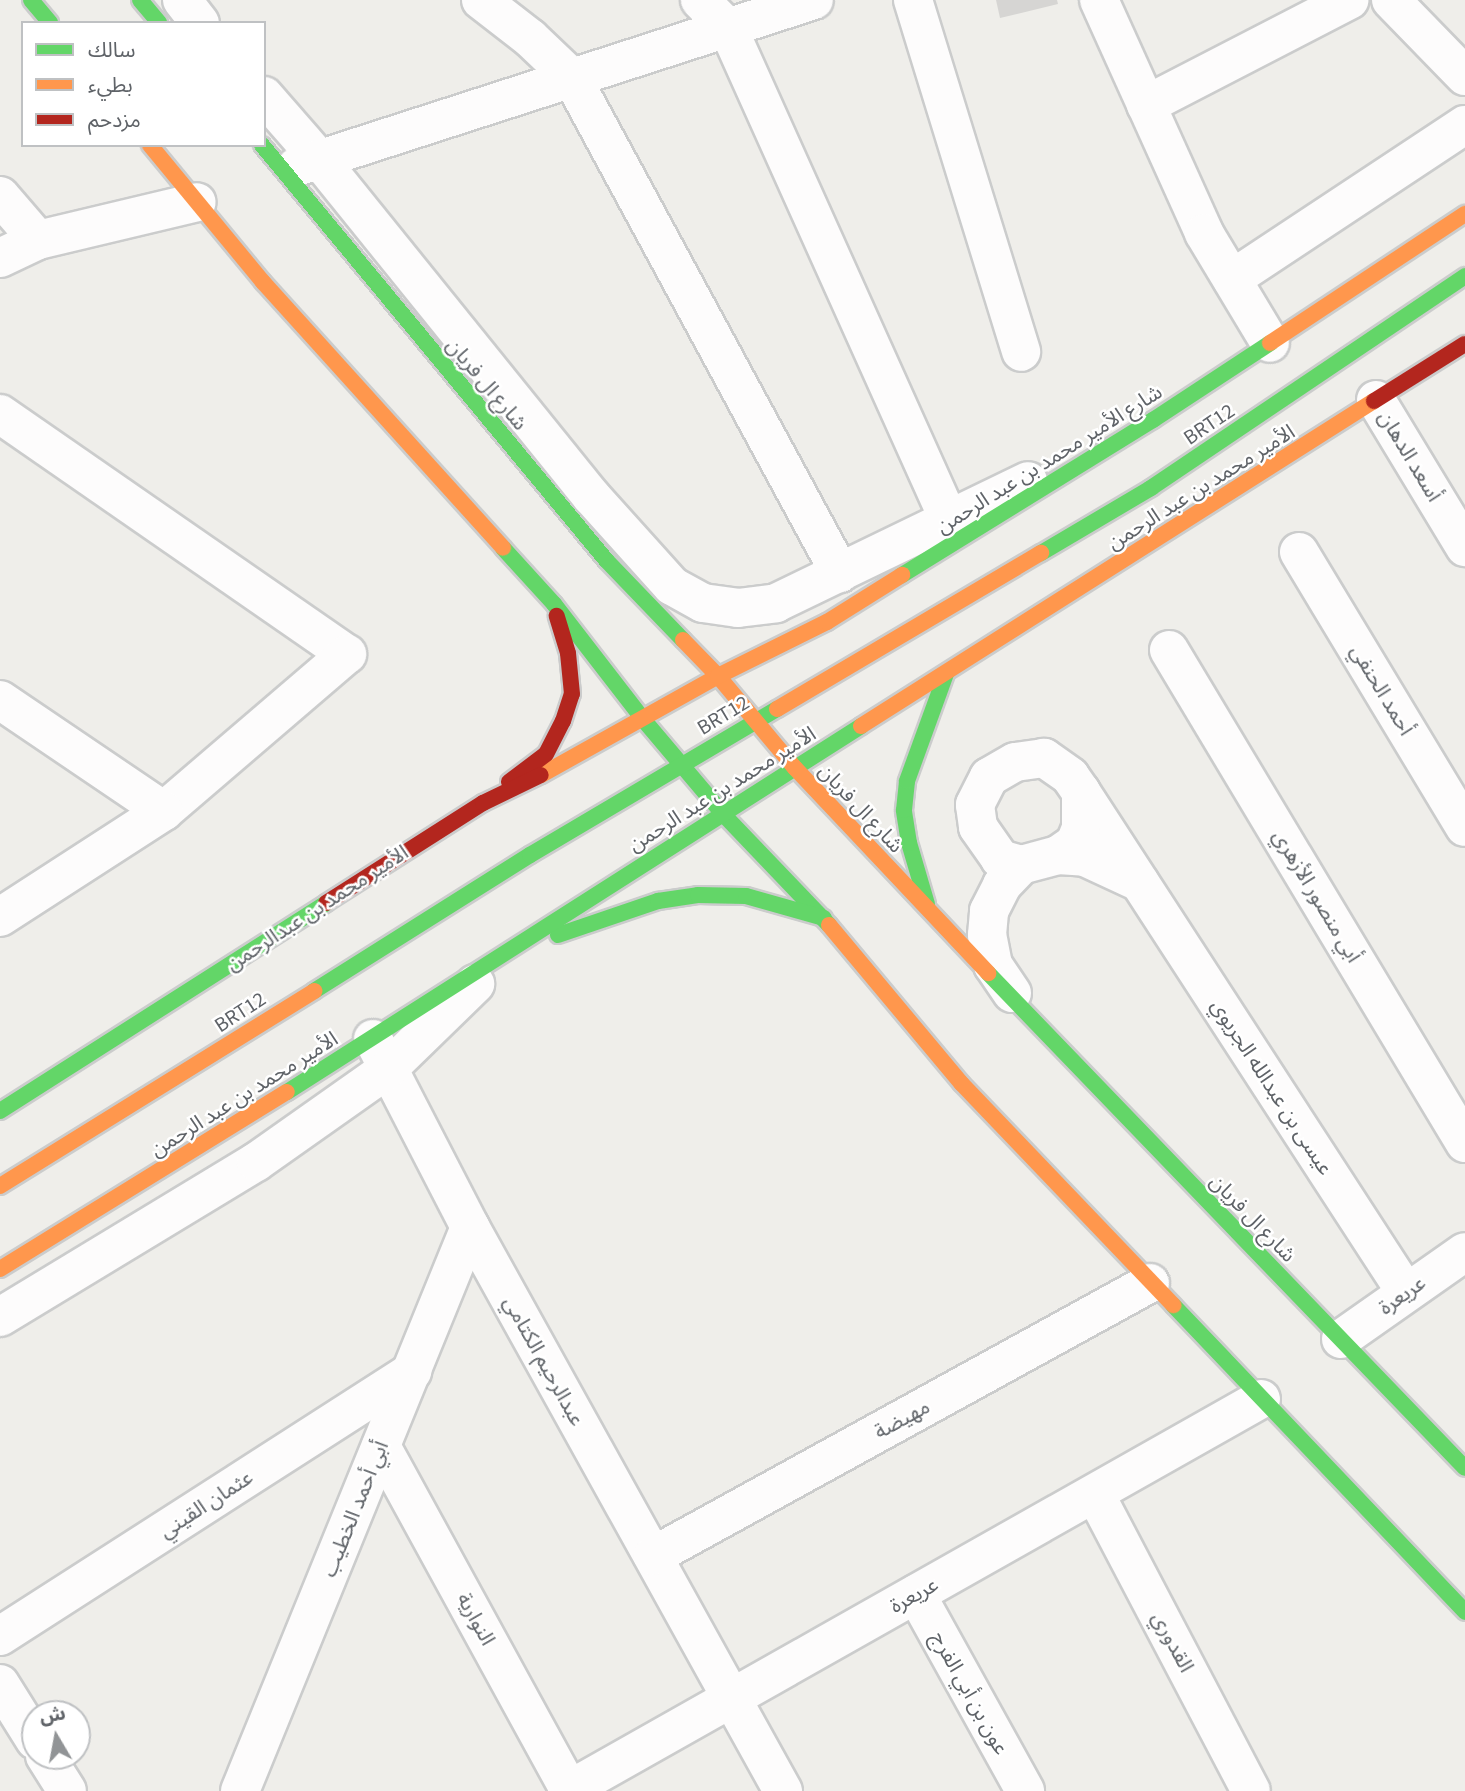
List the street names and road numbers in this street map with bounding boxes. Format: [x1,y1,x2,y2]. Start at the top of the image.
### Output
street label: شارع ال فريان [441,333,533,435]
street label: شارع الأمير محمد بن عبد الرحمن [931,379,1167,539]
street label: BRT12 [1179,398,1239,450]
street label: أسعد الدهان [1373,406,1447,506]
street label: الأمير محمد بن عبد الرحمن [1102,419,1300,555]
street label: أحمد الحنفي [1345,640,1419,740]
street label: BRT12 [692,690,754,740]
street label: الأمير محمد بن عبد الرحمن [623,721,821,857]
street label: شارع ال فريان [813,758,909,858]
street label: أبي منصور الأزهري [1267,825,1367,967]
street label: الأمير محمد بن عبدالرحمن [221,840,413,976]
street label: BRT12 [210,986,270,1038]
street label: عيسى بن عبدالله الجريوي [1206,994,1338,1180]
street label: الأمير محمد بن عبد الرحمن [145,1026,343,1162]
street label: شارع ال فريان [1205,1169,1301,1267]
street label: عريعرة [1374,1270,1430,1320]
street label: عبدالرحيم الكتامي [498,1292,590,1430]
street label: مهيضة [870,1394,934,1444]
street label: أبي أحمد الخطيب [316,1437,394,1581]
street label: عثمان القيني [154,1464,258,1544]
street label: عريعرة [885,1572,943,1618]
street label: النوارية [451,1588,501,1650]
street label: القدوري [1147,1607,1199,1677]
street label: عون بن أبي الفرج [926,1627,1014,1759]

